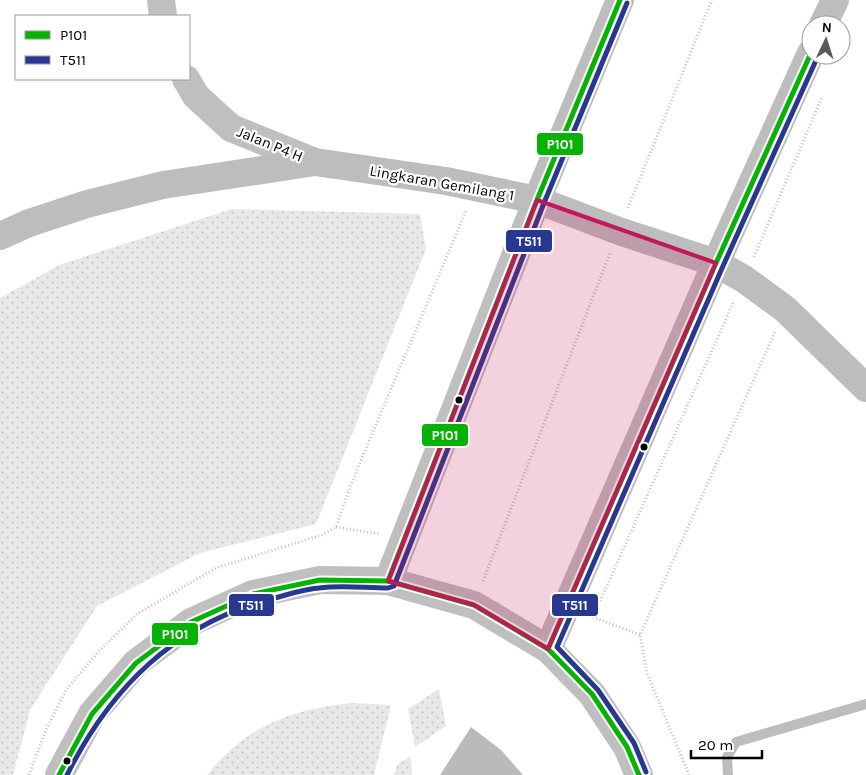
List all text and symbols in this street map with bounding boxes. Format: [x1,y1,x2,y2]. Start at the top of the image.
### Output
legend [15,15,190,80]
north arrow [801,15,851,65]
text: N [821,19,832,36]
text: P101 [60,26,87,44]
text: T511 [60,51,86,69]
street label: Jalan P4 H [234,123,306,165]
line badge: P101 [536,132,584,156]
text: P101 [547,136,573,153]
street label: Lingkaran Gemilang 1 [368,161,516,205]
line badge: T511 [505,229,553,253]
text: T511 [516,233,542,250]
unlabelled marker [454,395,464,405]
line badge: P101 [421,423,469,447]
text: P101 [432,427,458,444]
unlabelled marker [639,442,649,452]
line badge: T511 [228,593,275,617]
line badge: T511 [551,593,599,617]
text: T511 [238,597,264,614]
text: T511 [562,597,588,614]
line badge: P101 [151,622,199,646]
text: P101 [162,626,188,643]
scale bar [691,728,762,760]
text: 20 m [698,736,733,754]
unlabelled marker [62,756,72,766]

